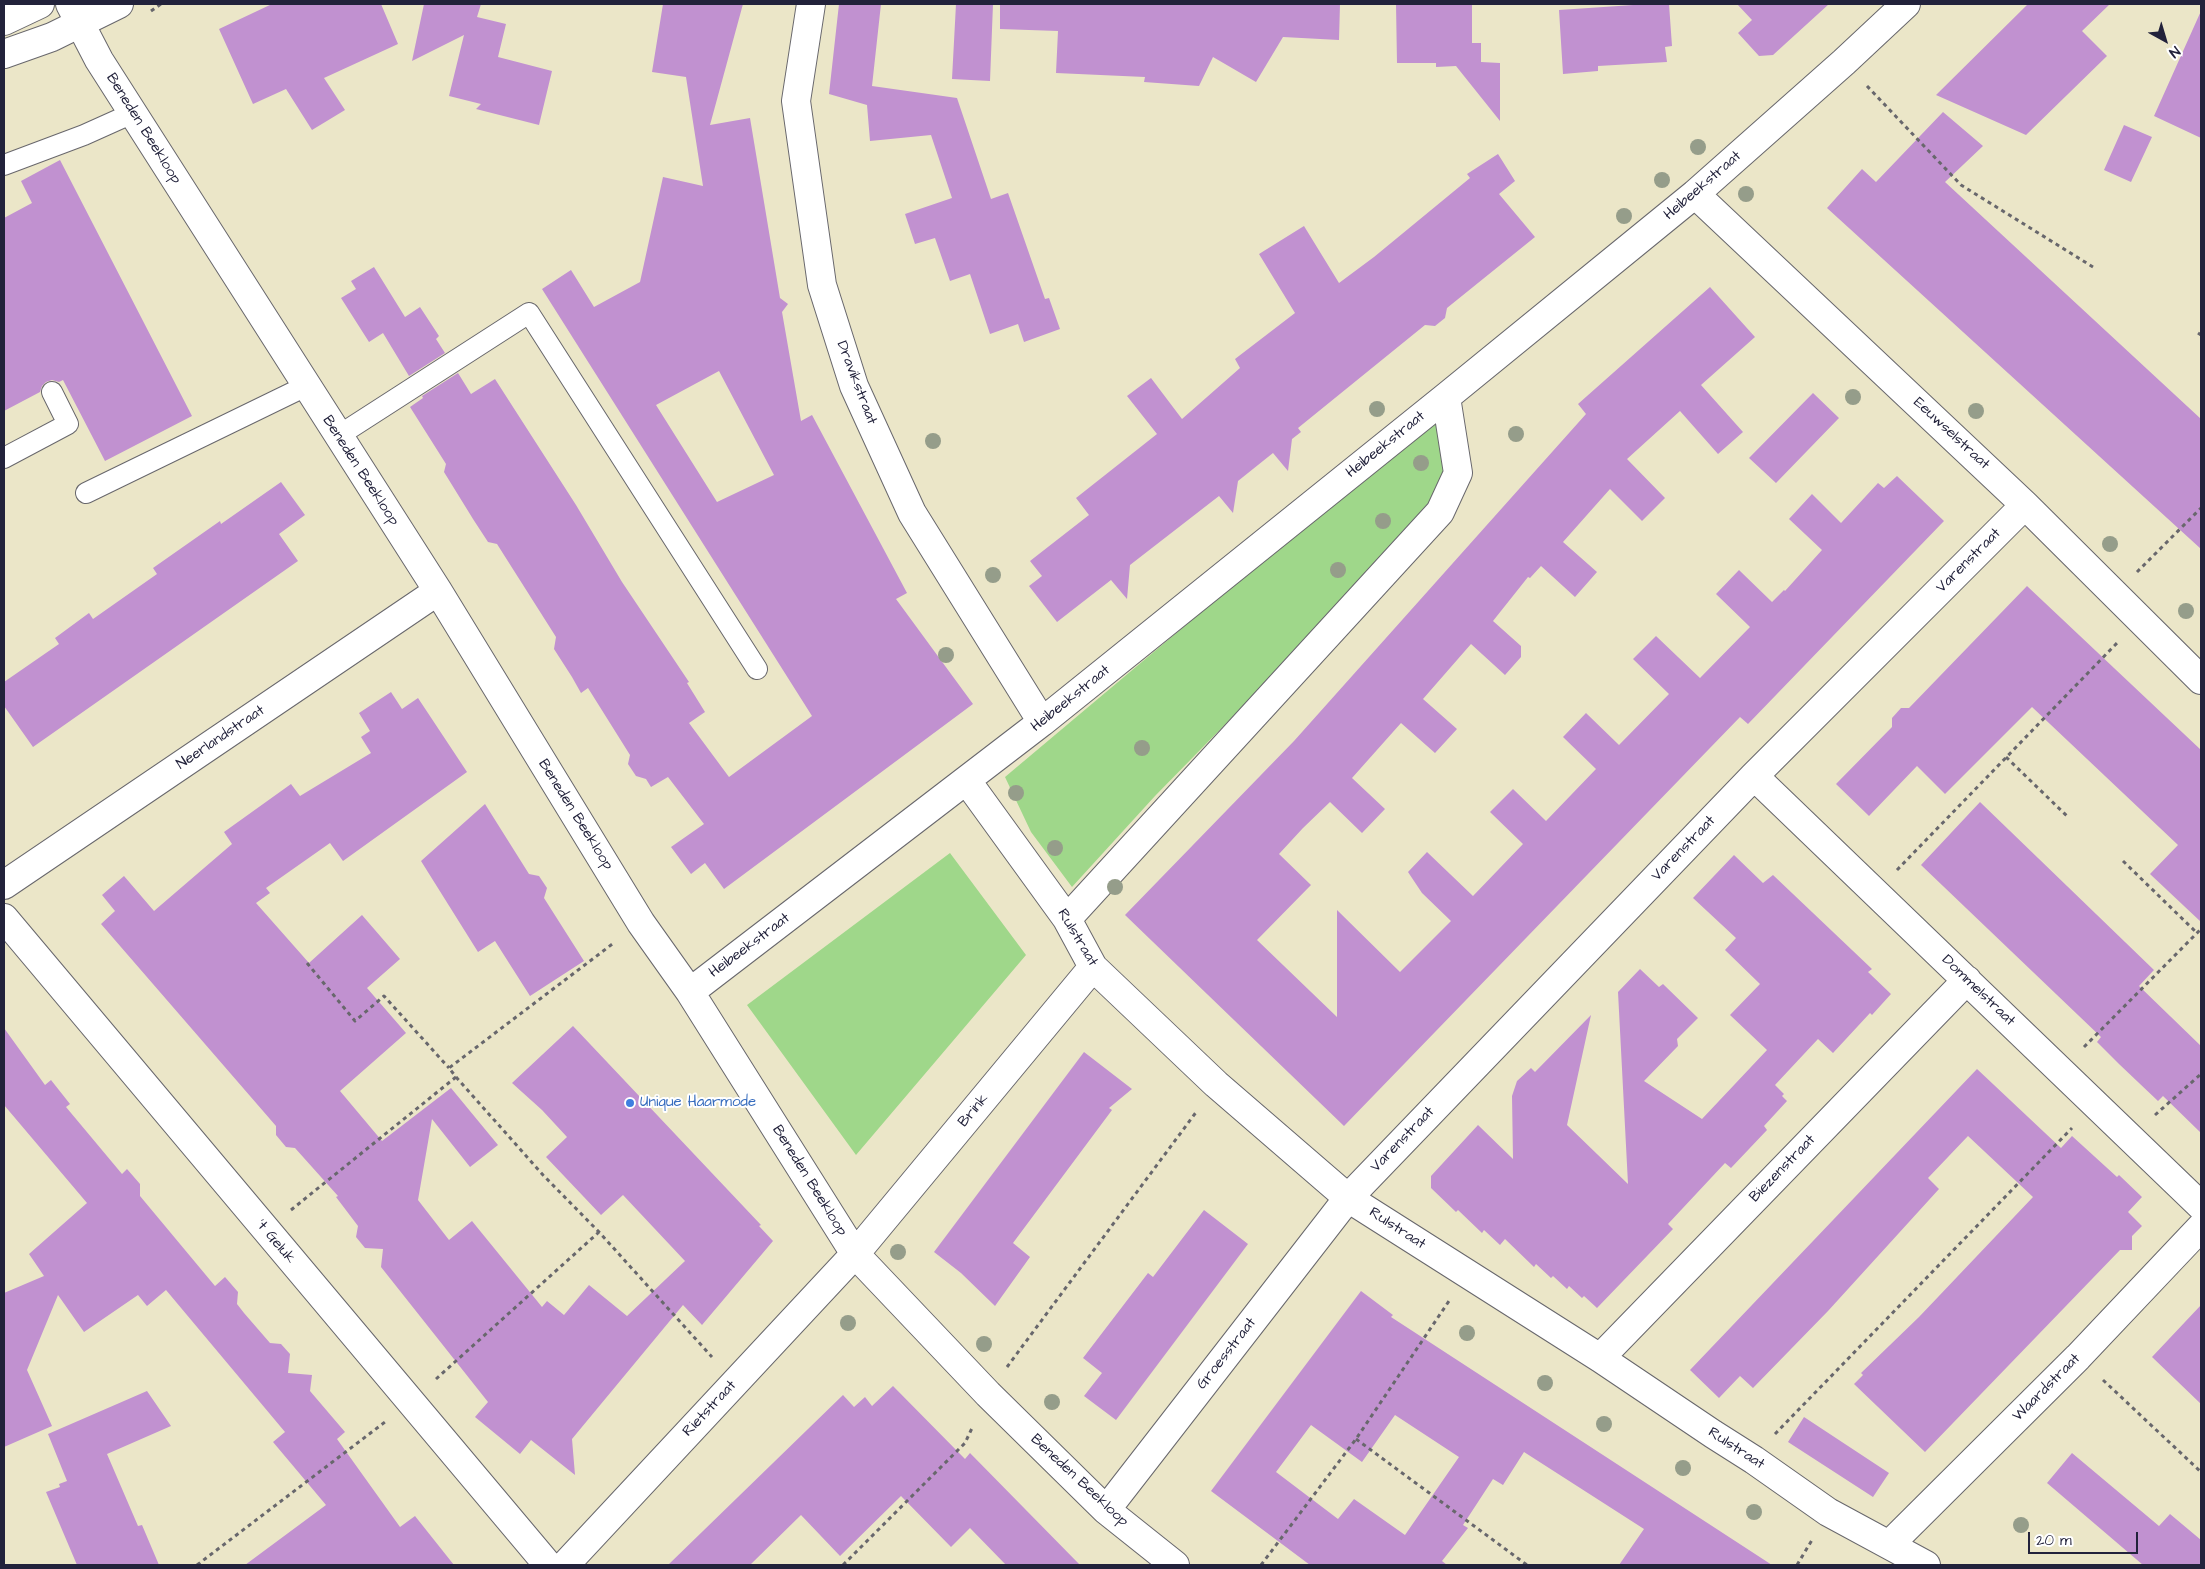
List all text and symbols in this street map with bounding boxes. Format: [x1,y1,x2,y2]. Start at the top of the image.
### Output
north arrow [2140,15,2190,65]
text: N [2165,41,2184,62]
street label: Beneden Beekloop [102,70,184,188]
street label: Heibeekstraat [1661,148,1745,224]
street label: Dravikstraat [832,339,880,427]
street label: Eeuwselstraat [1909,394,1993,474]
street label: Heibeekstraat [1343,408,1429,482]
street label: Beneden Beekloop [318,413,402,529]
street label: Varenstraat [1933,525,2005,597]
street label: Heibeekstraat [1028,662,1114,736]
street label: Neerlandstraat [174,702,268,774]
street label: Beneden Beekloop [534,756,616,874]
street label: Varenstraat [1648,812,1720,886]
street label: Rulstraat [1053,906,1101,970]
street label: Heibeekstraat [706,910,794,982]
street label: Dommelstraat [1938,951,2018,1031]
street label: Brink [955,1091,993,1131]
place label: Unique Haarmode [640,1094,756,1112]
marker: Unique Haarmode [624,1097,636,1109]
street label: Varenstraat [1367,1103,1439,1177]
street label: Beneden Beekloop [768,1122,850,1240]
street label: Biezenstraat [1746,1131,1820,1207]
street label: Rulstraat [1365,1204,1429,1254]
street label: 't Geluk [251,1216,299,1268]
street label: Groesstraat [1193,1315,1261,1393]
street label: Waardstraat [2009,1350,2085,1426]
street label: Rietstraat [679,1377,741,1441]
street label: Rulstraat [1704,1424,1768,1474]
street label: Beneden Beekloop [1026,1431,1132,1531]
scale bar [2030,1522,2140,1554]
text: 20 m [2036,1530,2072,1551]

